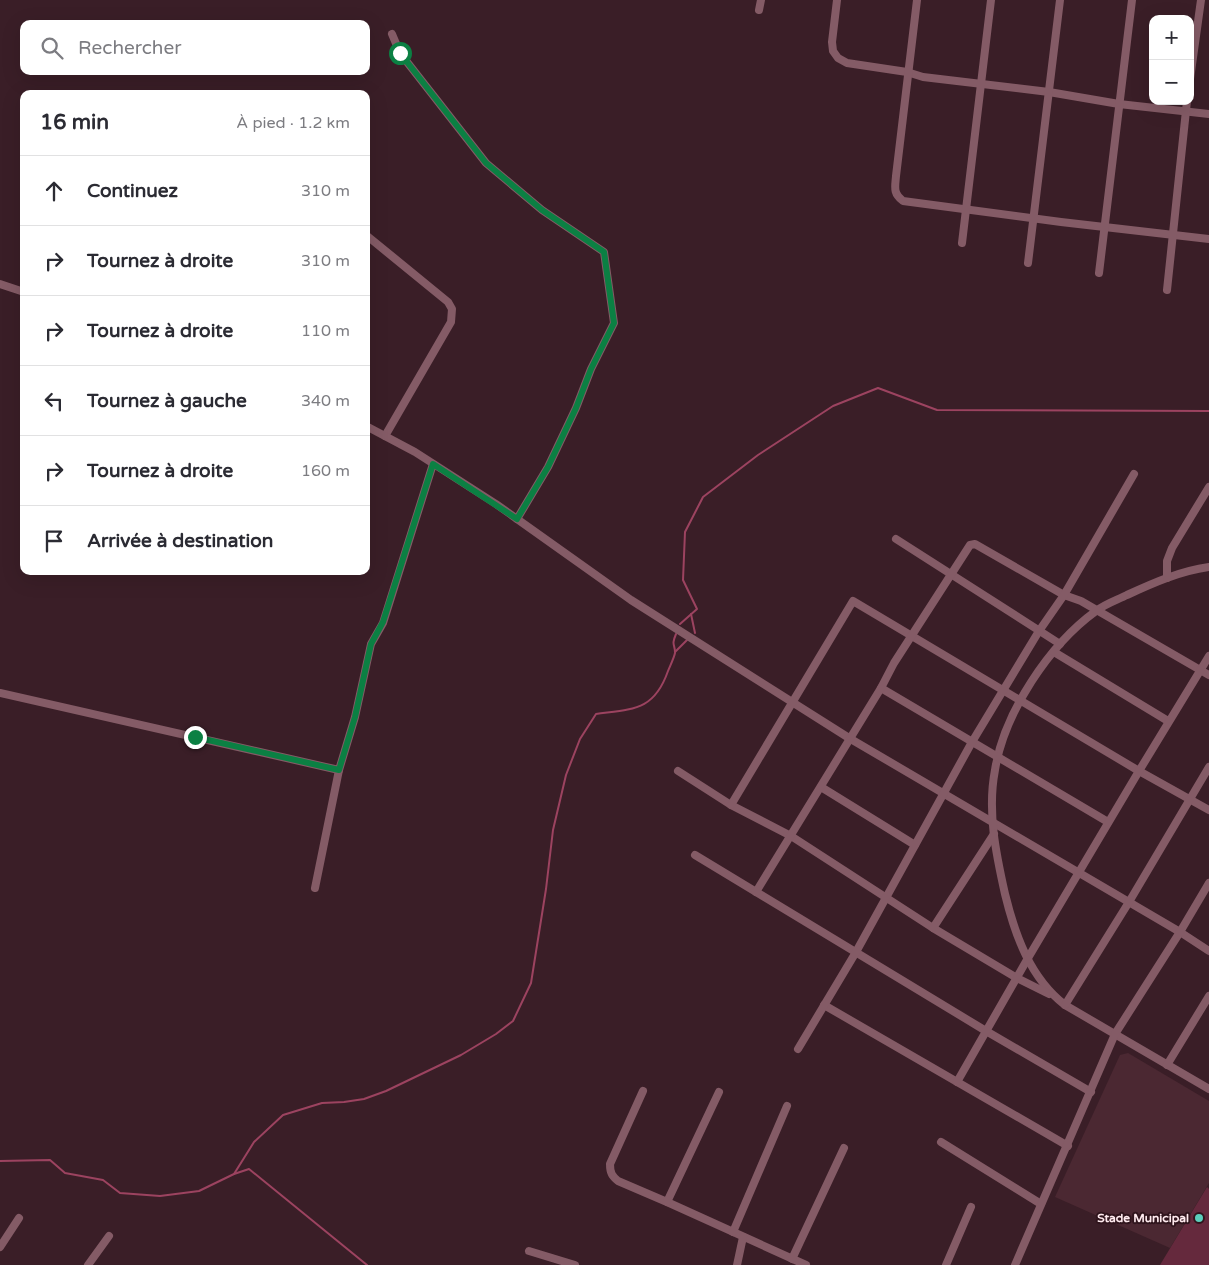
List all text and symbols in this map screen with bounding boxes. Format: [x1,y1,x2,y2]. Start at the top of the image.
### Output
map controls [1149,15,1194,105]
button: + [1149,15,1194,60]
search box [20,20,370,75]
icon: search [38,34,66,62]
text: Rechercher [78,37,181,59]
route start [389,42,412,65]
button: − [1149,60,1194,105]
text: 16 min [40,110,109,135]
text: À pied · 1.2 km [236,113,350,133]
icon: ahead [40,177,68,205]
text: Continuez [87,180,178,202]
text: 310 m [301,181,350,201]
icon: right [40,247,68,275]
text: Tournez à droite [87,250,233,272]
text: 310 m [301,251,350,271]
icon: right [40,317,68,345]
text: Tournez à droite [87,320,233,342]
text: 110 m [301,321,350,341]
icon: left [40,387,68,415]
text: Tournez à gauche [87,390,247,412]
text: 340 m [301,391,350,411]
icon: right [40,457,68,485]
text: Tournez à droite [87,460,233,482]
text: 160 m [301,461,350,481]
icon: arrive [40,527,68,555]
text: Arrivée à destination [87,530,273,552]
route end [184,726,207,749]
place label: Stade Municipal [1097,1211,1189,1226]
marker: Stade Municipal [1193,1212,1205,1224]

